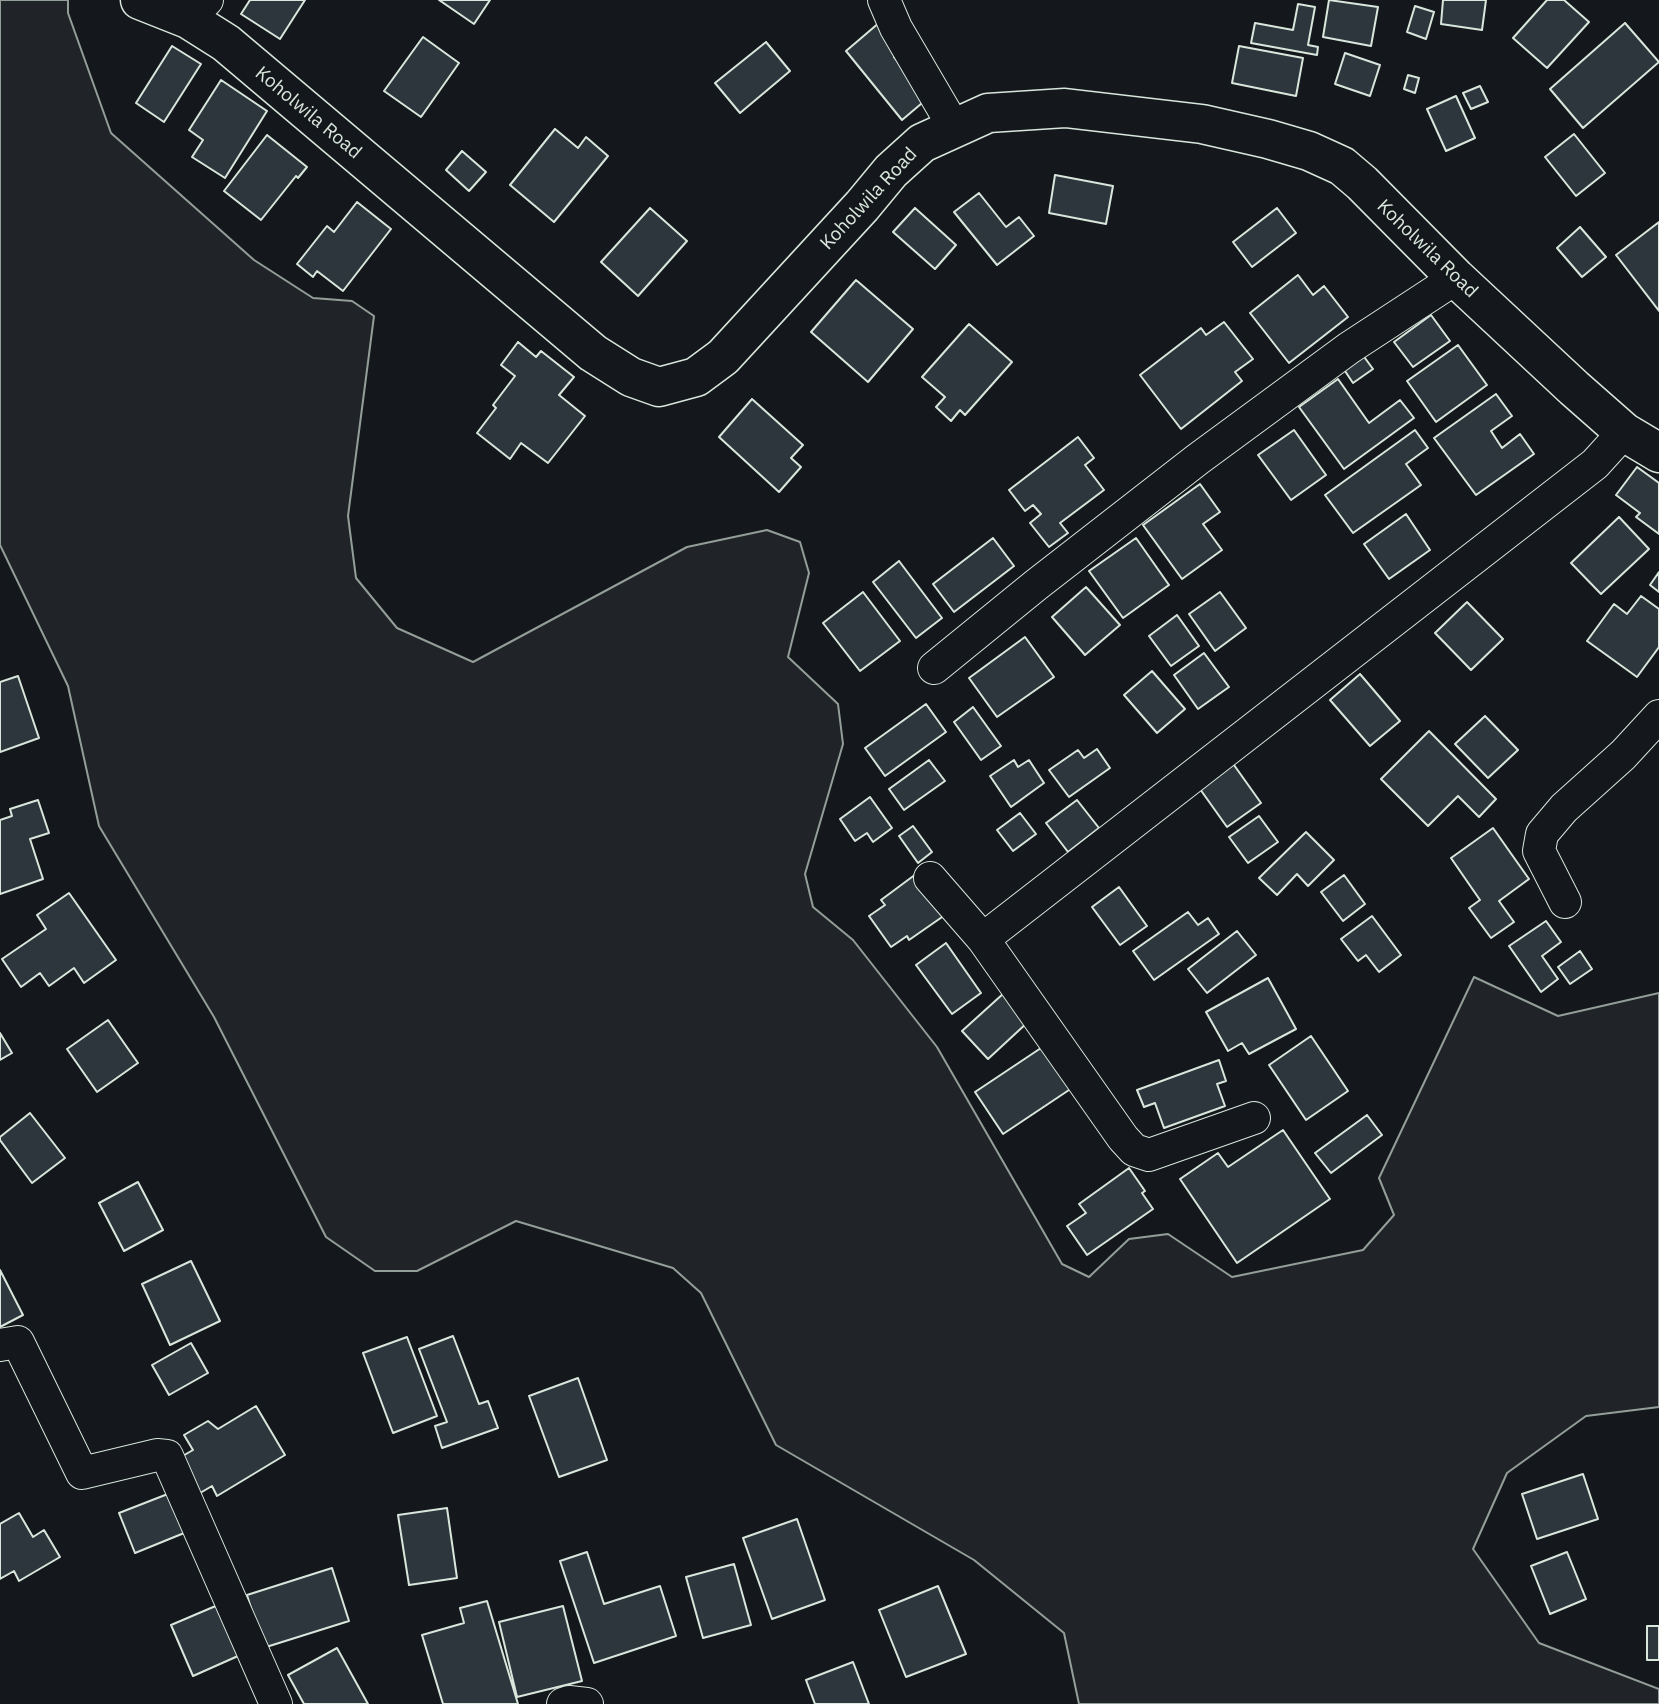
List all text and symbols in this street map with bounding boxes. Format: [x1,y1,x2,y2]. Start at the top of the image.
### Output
street label: Koholwila Road [250,62,366,164]
street label: Koholwila Road [816,143,922,255]
street label: Koholwila Road [1372,195,1482,303]

